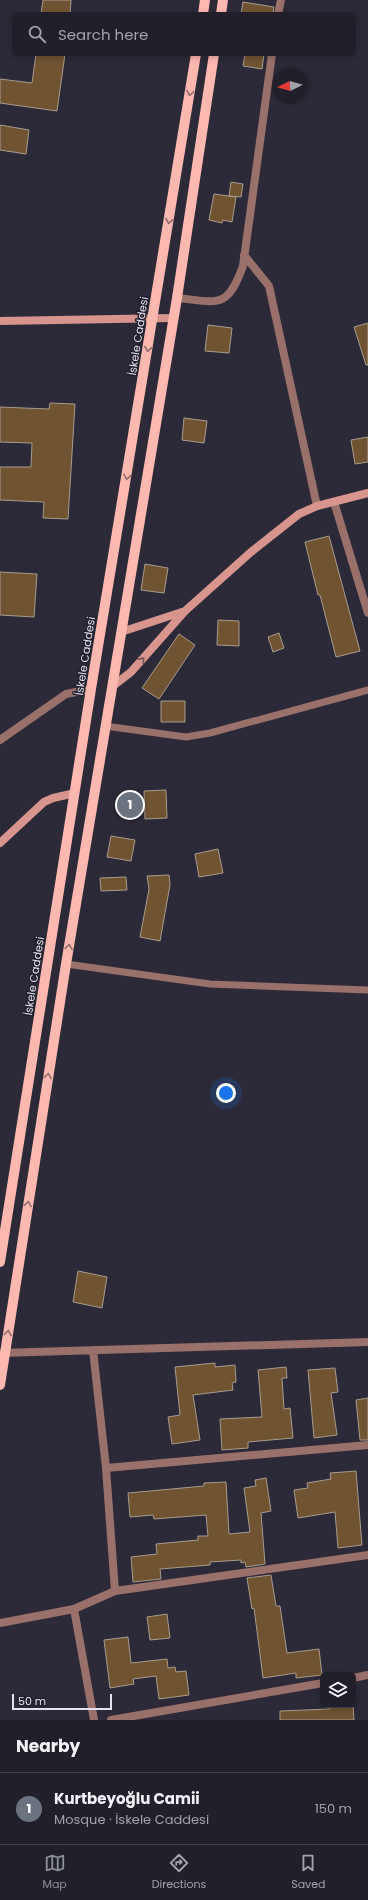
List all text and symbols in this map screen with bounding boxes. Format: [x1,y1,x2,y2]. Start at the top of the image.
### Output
search box [12,12,356,56]
icon: search [26,23,48,45]
text: Search here [58,24,148,45]
north arrow [272,68,308,104]
one-way arrow [186,89,195,96]
one-way arrow [165,218,174,224]
street label: İskele Caddesi [124,295,152,376]
one-way arrow [145,346,153,352]
one-way arrow [123,474,132,480]
street label: İskele Caddesi [71,615,99,696]
one-way arrow [137,658,144,665]
pin: 1 [117,790,143,820]
street label: İskele Caddesi [20,935,48,1016]
one-way arrow [64,944,72,950]
one-way arrow [43,1073,52,1079]
your location [216,1083,236,1103]
one-way arrow [23,1201,32,1207]
one-way arrow [3,1329,12,1336]
map controls [320,1672,356,1708]
button: layers [320,1672,356,1708]
scale bar [12,1692,112,1711]
text: 50 m [18,1693,46,1709]
text: Nearby [16,1734,80,1758]
text: Kurtbeyoğlu Camii [54,1788,200,1809]
text: 1 [27,1799,31,1818]
text: 150 m [315,1799,352,1818]
text: Mosque · İskele Caddesi [54,1810,209,1829]
tab: Map [42,1852,67,1893]
tab: Directions [152,1852,206,1893]
tab: Saved [291,1852,326,1893]

